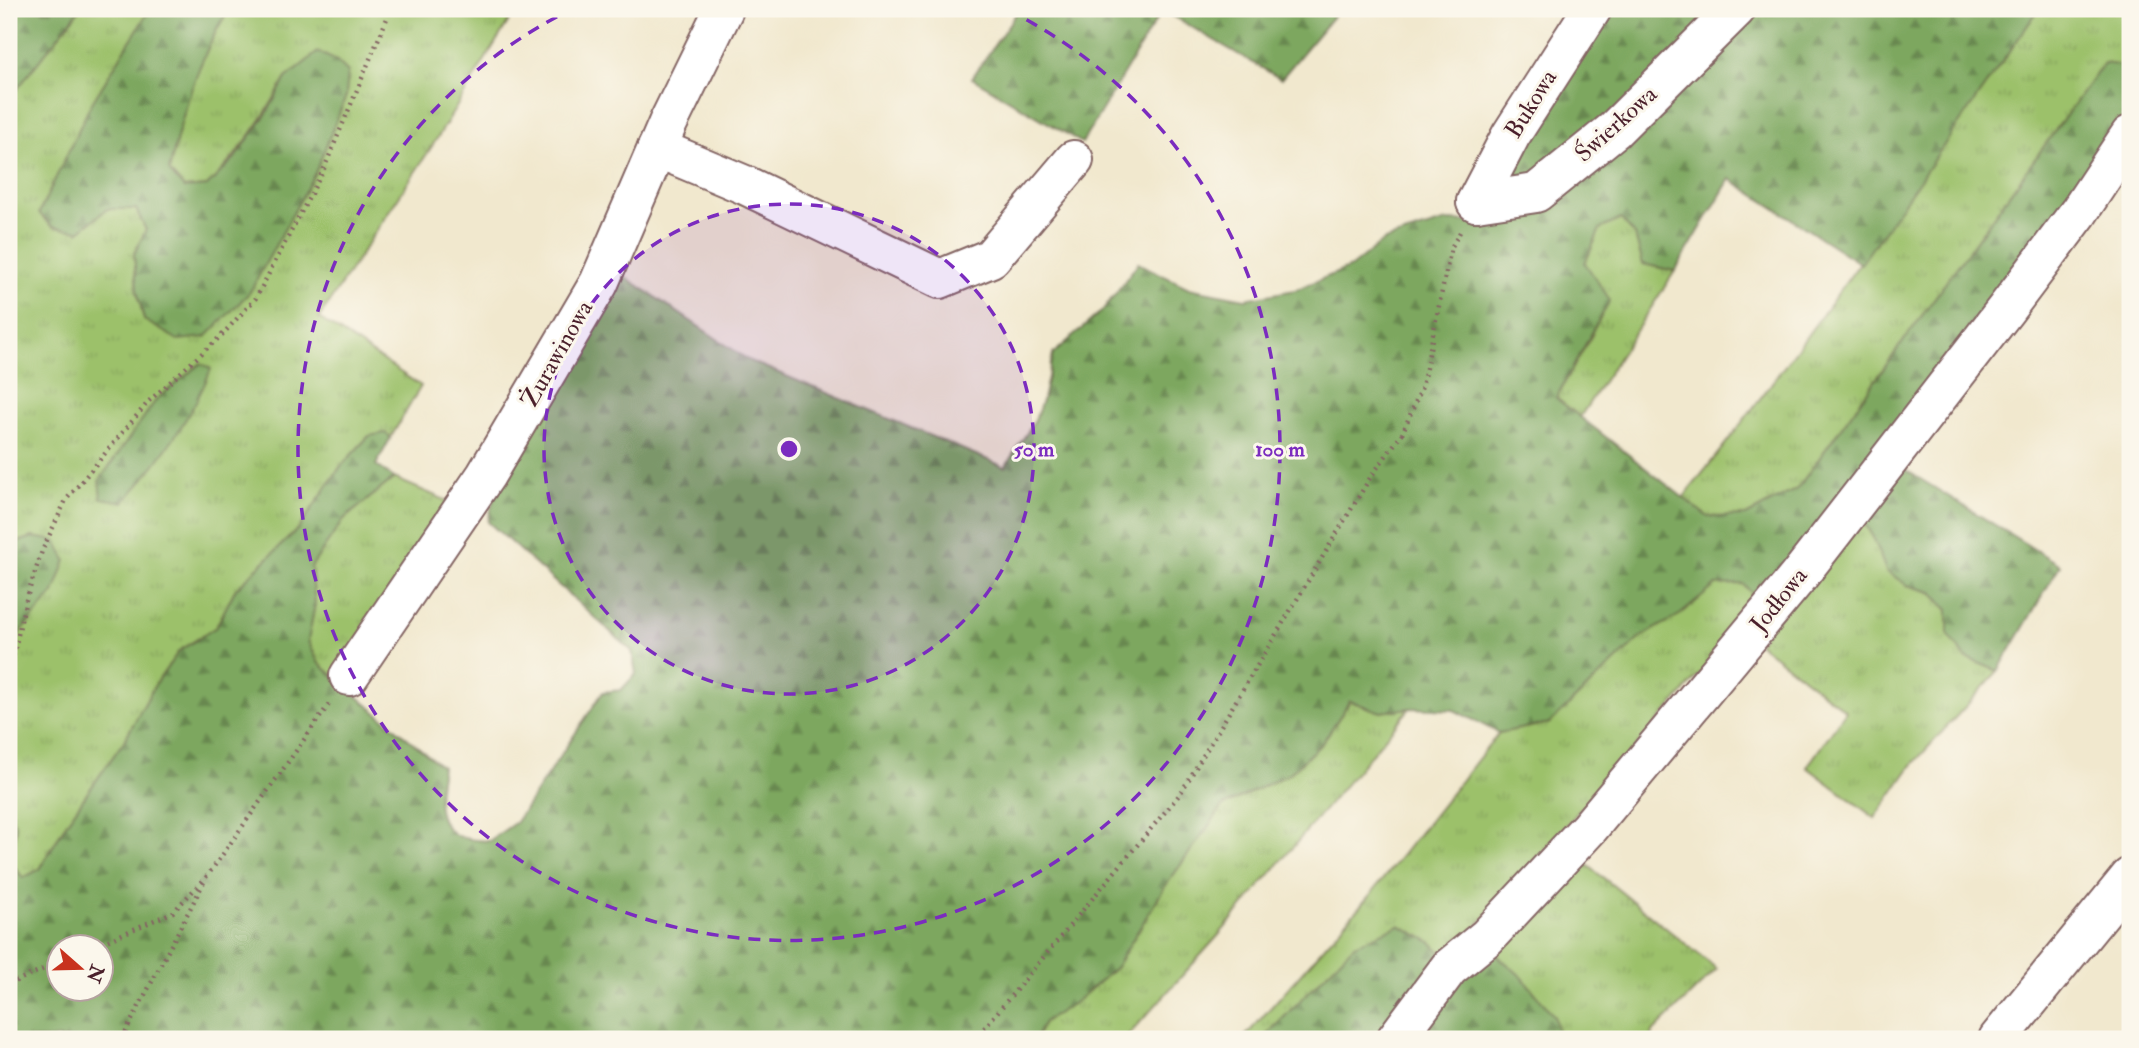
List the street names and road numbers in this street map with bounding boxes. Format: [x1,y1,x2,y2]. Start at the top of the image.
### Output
street label: Bukowa [1498,63,1565,144]
street label: Świerkowa [1568,77,1664,169]
street label: Żurawinowa [513,293,601,413]
street label: Jodłowa [1743,560,1815,640]

